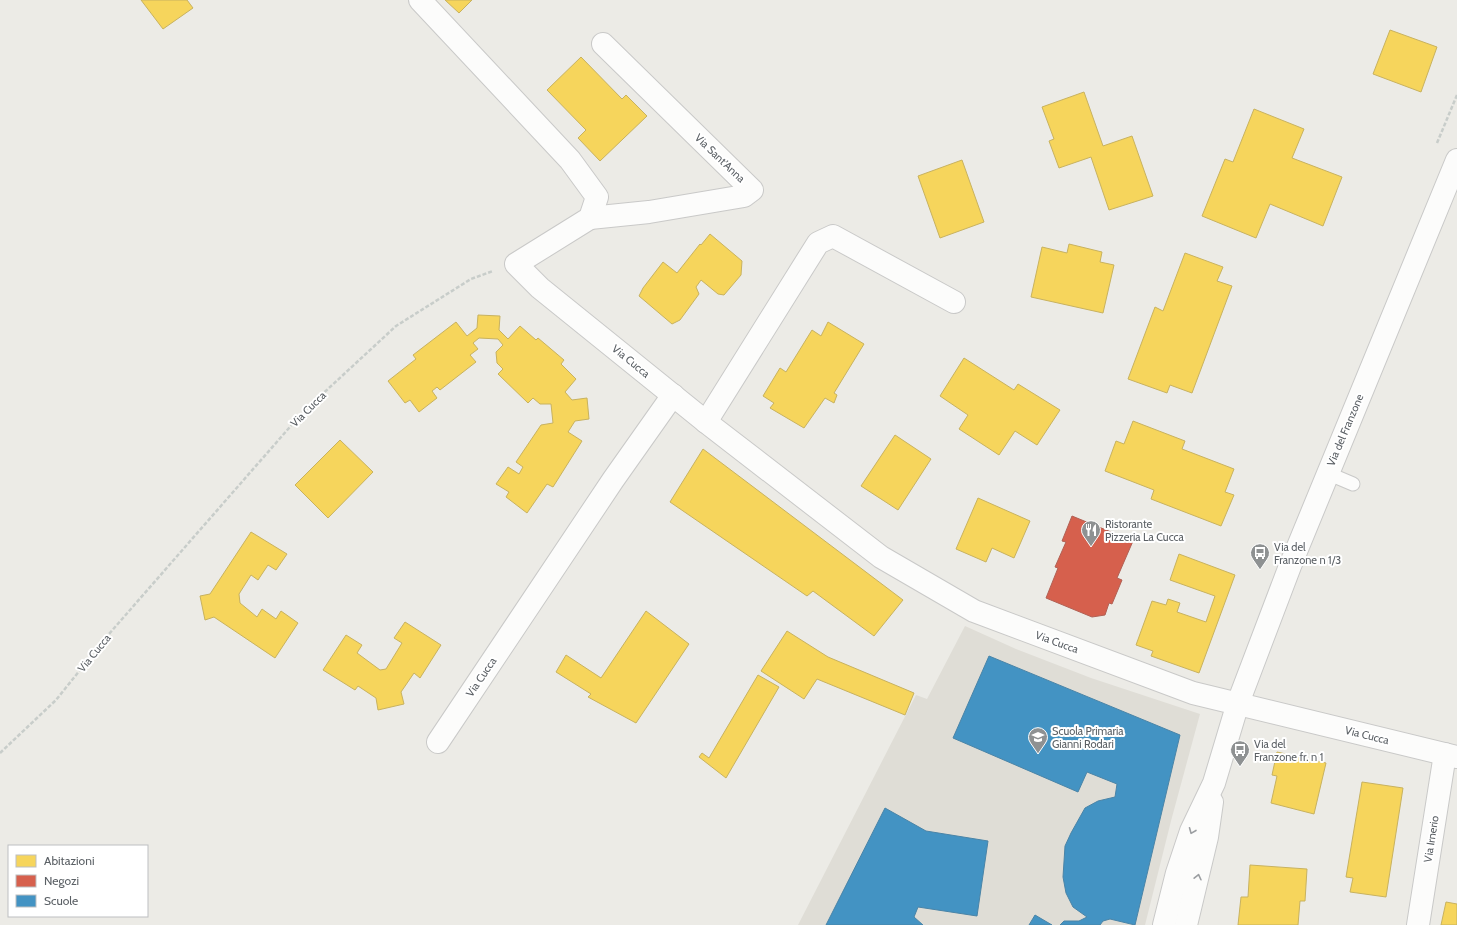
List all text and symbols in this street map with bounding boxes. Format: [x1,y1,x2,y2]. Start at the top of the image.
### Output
street label: Via Sant'Anna [692,131,749,186]
street label: Via Cucca [609,341,653,381]
street label: Via Cucca [287,388,329,430]
street label: Via del Franzone [1323,391,1367,468]
place label: Ristorante Pizzeria La Cucca [1105,517,1185,544]
restaurant icon: Ristorante Pizzeria La Cucca [1080,519,1102,547]
place label: Via del Franzone n 1/3 [1274,540,1341,567]
bus stop icon: Via del Franzone n 1/3 [1249,542,1271,570]
street label: Via Cucca [1034,628,1081,656]
street label: Via Cucca [74,631,114,675]
street label: Via Cucca [463,654,500,700]
street label: Via Cucca [1344,723,1391,747]
place label: Scuola Primaria Gianni Rodari [1052,724,1124,751]
school or university icon: Scuola Primaria Gianni Rodari [1027,726,1049,754]
place label: Via del Franzone fr. n 1 [1254,737,1323,764]
bus stop icon: Via del Franzone fr. n 1 [1229,739,1251,767]
street label: Via Irnerio [1420,815,1442,863]
one-way arrow [1188,828,1196,835]
legend [8,845,148,917]
text: Abitazioni [44,853,94,868]
text: Negozi [44,873,79,888]
one-way arrow [1193,874,1201,880]
text: Scuole [44,893,78,908]

